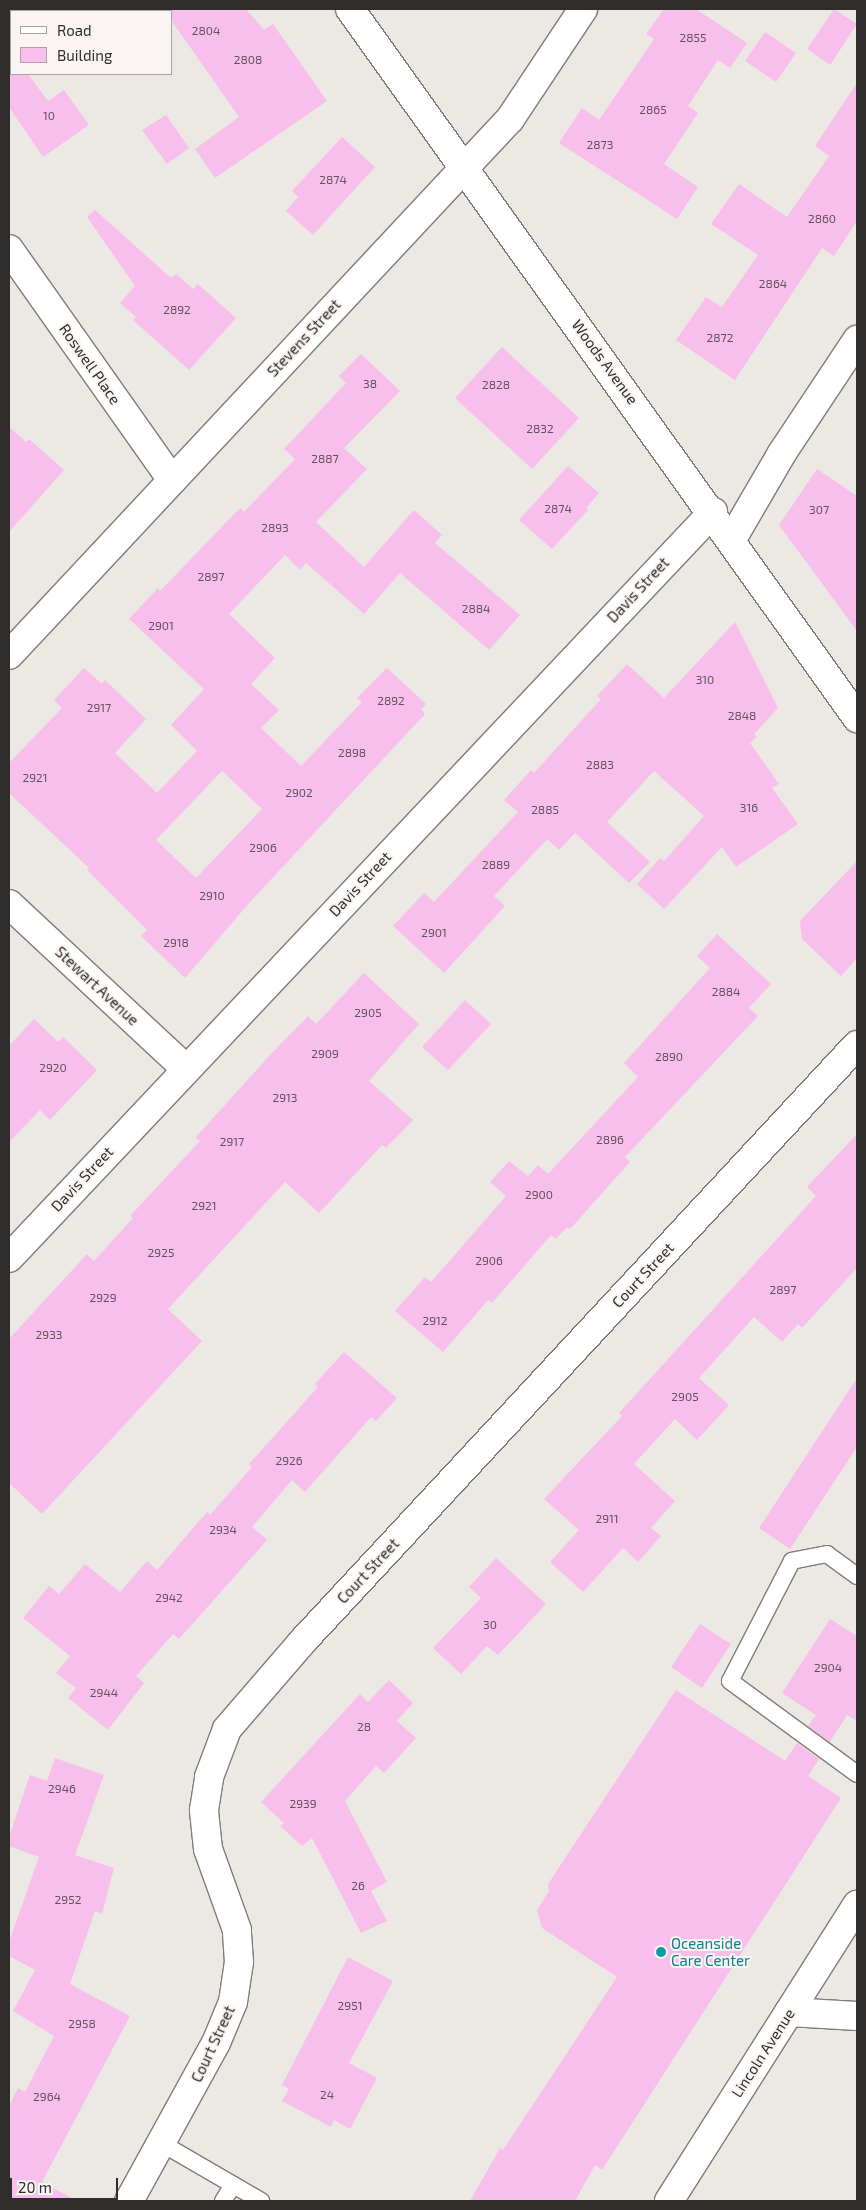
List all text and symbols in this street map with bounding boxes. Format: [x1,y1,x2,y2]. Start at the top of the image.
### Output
legend [10,10,172,75]
text: Road [57,21,92,39]
house number: 2804 [192,24,220,38]
house number: 2855 [680,31,706,45]
text: Building [57,46,112,64]
house number: 2808 [234,53,262,67]
house number: 2865 [639,103,667,117]
house number: 10 [43,109,55,123]
house number: 2873 [587,138,613,152]
house number: 2874 [319,173,347,187]
house number: 2860 [808,212,836,226]
house number: 2864 [759,277,787,291]
street label: Stevens Street [264,296,344,380]
house number: 2892 [163,303,191,317]
street label: Woods Avenue [568,316,642,408]
street label: Roswell Place [55,320,125,408]
house number: 2872 [707,331,733,345]
house number: 38 [363,377,377,391]
house number: 2828 [482,378,510,392]
house number: 2832 [526,422,554,436]
house number: 2887 [311,452,339,466]
house number: 2874 [544,502,572,516]
house number: 307 [809,503,829,517]
house number: 2893 [261,521,289,535]
street label: Davis Street [603,554,673,626]
house number: 2897 [197,570,225,584]
house number: 2884 [462,602,490,616]
house number: 2901 [148,619,174,633]
house number: 310 [696,673,714,687]
house number: 2892 [377,694,405,708]
house number: 2917 [87,701,111,715]
house number: 2848 [728,709,756,723]
house number: 2898 [338,746,366,760]
house number: 2883 [586,758,614,772]
house number: 2921 [22,771,48,785]
house number: 2902 [285,786,313,800]
house number: 316 [740,801,758,815]
house number: 2885 [531,803,559,817]
house number: 2906 [249,841,277,855]
street label: Davis Street [325,848,395,920]
house number: 2889 [482,858,510,872]
house number: 2910 [199,889,225,903]
house number: 2901 [421,926,447,940]
house number: 2918 [163,936,189,950]
street label: Stewart Avenue [51,943,143,1029]
house number: 2884 [712,985,740,999]
house number: 2905 [354,1006,382,1020]
house number: 2909 [311,1047,339,1061]
house number: 2890 [655,1050,683,1064]
house number: 2920 [39,1061,67,1075]
house number: 2913 [272,1091,298,1105]
house number: 2896 [596,1133,624,1147]
house number: 2917 [220,1135,244,1149]
street label: Davis Street [47,1143,117,1215]
house number: 2900 [525,1188,553,1202]
house number: 2921 [191,1199,217,1213]
street label: Court Street [608,1239,678,1311]
house number: 2925 [148,1246,174,1260]
house number: 2906 [475,1254,503,1268]
house number: 2897 [769,1283,797,1297]
house number: 2929 [89,1291,117,1305]
house number: 2912 [422,1314,448,1328]
house number: 2933 [36,1328,62,1342]
house number: 2905 [671,1390,699,1404]
house number: 2926 [275,1454,303,1468]
house number: 2911 [595,1512,619,1526]
house number: 2934 [209,1523,237,1537]
street label: Court Street [333,1535,403,1607]
house number: 2942 [155,1591,183,1605]
house number: 30 [483,1618,497,1632]
house number: 2904 [814,1661,842,1675]
house number: 2944 [90,1686,118,1700]
house number: 28 [357,1720,371,1734]
house number: 2946 [48,1782,76,1796]
house number: 2939 [289,1797,317,1811]
house number: 26 [351,1879,365,1893]
house number: 2952 [55,1893,81,1907]
place label: Oceanside Care Center [671,1934,750,1969]
marker: Oceanside Care Center [655,1946,667,1958]
house number: 2951 [338,1999,362,2013]
street label: Court Street [187,2003,239,2085]
street label: Lincoln Avenue [727,2005,799,2101]
house number: 2958 [68,2017,96,2031]
house number: 24 [320,2088,334,2102]
house number: 2964 [33,2090,61,2104]
scale bar [12,2168,120,2200]
text: 20 m [18,2178,52,2196]

